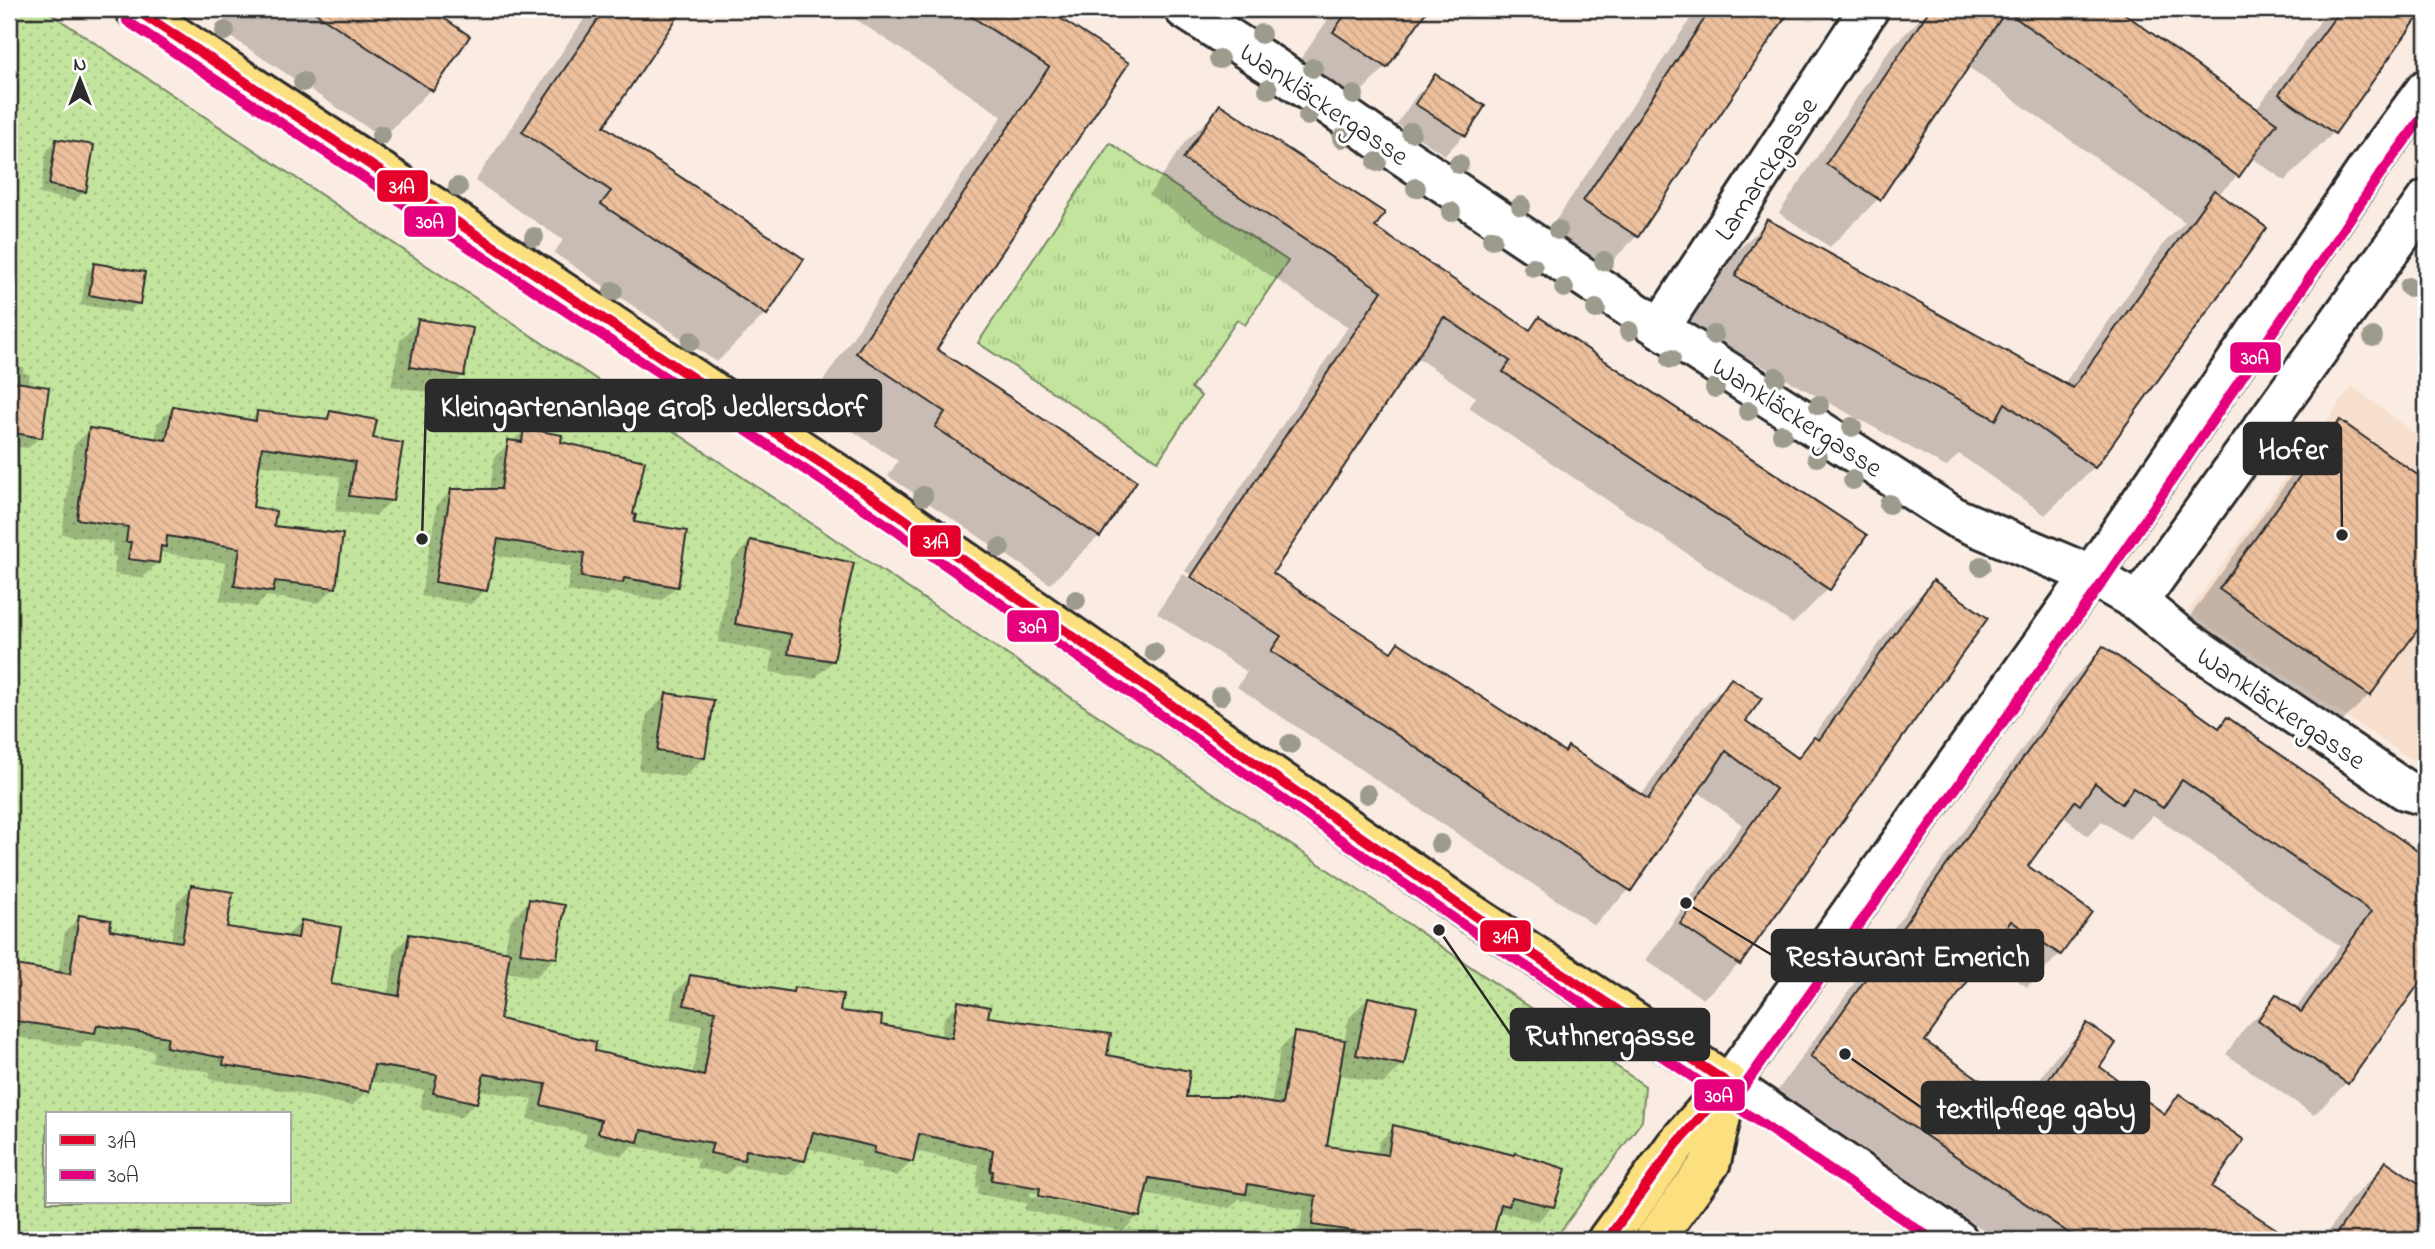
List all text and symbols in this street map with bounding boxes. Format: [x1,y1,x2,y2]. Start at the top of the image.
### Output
street label: Wankläckergasse [1230,34,1416,178]
north arrow [46,46,116,116]
text: N [74,52,87,79]
street label: Lamarckgasse [1706,89,1830,250]
line badge: 31A [376,169,429,203]
text: 31A [388,175,415,202]
line badge: 30A [403,205,457,238]
text: 30A [415,210,444,237]
line badge: 30A [2229,341,2282,374]
text: 30A [2240,346,2269,373]
street label: Wankläckergasse [1703,348,1890,490]
callout: Kleingartenanlage Groß Jedlersdorf [426,380,881,431]
text: Kleingartenanlage Groß Jedlersdorf [441,387,869,432]
callout: Hofer [2244,423,2341,474]
text: Hofer [2258,430,2329,474]
line badge: 31A [909,524,962,558]
text: 31A [922,530,949,557]
line badge: 30A [1006,609,1060,643]
text: 30A [1018,615,1047,642]
street label: Wankläckergasse [2187,638,2373,782]
line badge: 31A [1479,919,1532,953]
text: 31A [1492,925,1519,952]
callout: Restaurant Emerich [1772,930,2043,981]
text: Restaurant Emerich [1786,937,2030,981]
callout: Ruthnergasse [1511,1009,1709,1060]
text: Ruthnergasse [1525,1016,1696,1061]
line badge: 30A [1693,1078,1746,1112]
callout: textilpflege gaby [1922,1082,2149,1133]
text: 30A [1704,1084,1733,1111]
text: textilpflege gaby [1935,1089,2136,1134]
legend [46,1112,290,1204]
text: 31A [108,1128,136,1158]
text: 30A [108,1162,139,1192]

